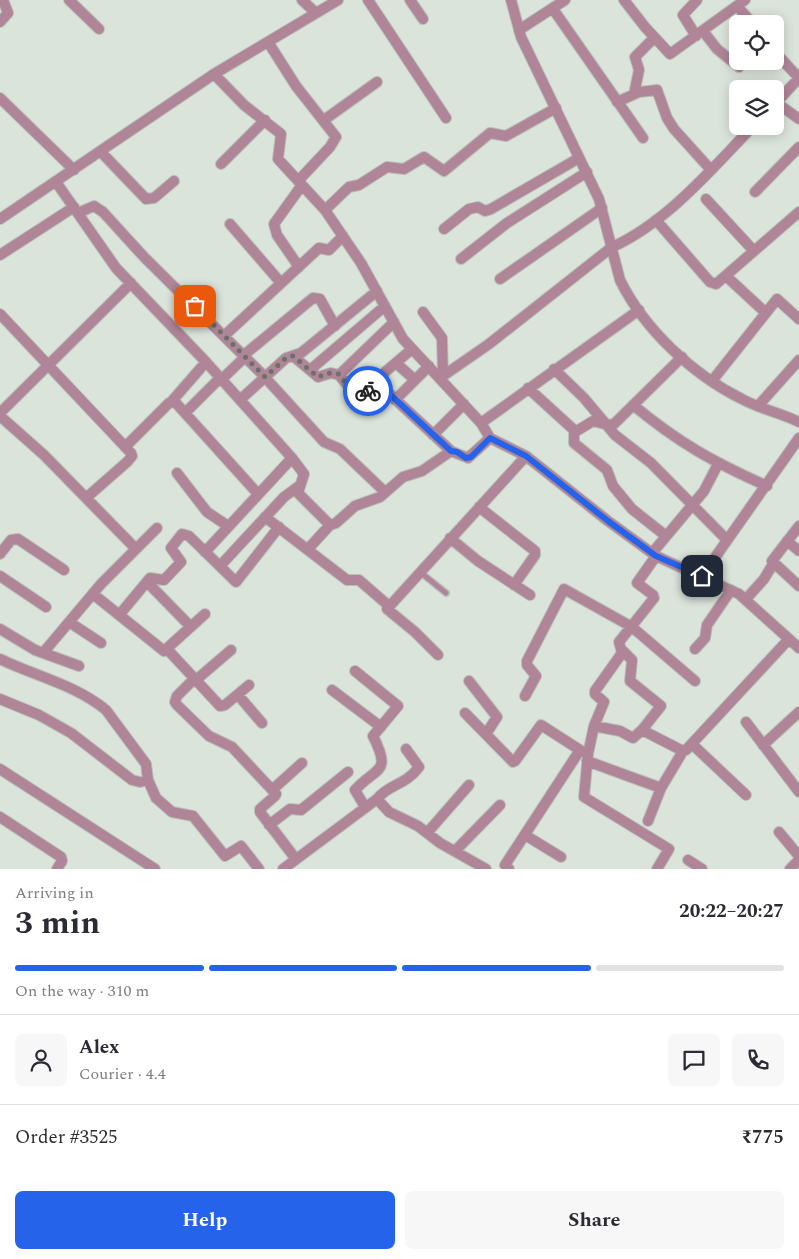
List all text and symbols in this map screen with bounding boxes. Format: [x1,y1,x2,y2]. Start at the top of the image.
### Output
map controls [729,15,784,135]
button: locate [729,15,784,70]
button: layers [729,80,784,135]
pin [174,285,216,327]
icon: bag [181,292,209,320]
courier [343,366,393,416]
icon: bike [354,377,382,405]
pin [681,555,723,597]
icon: home [688,562,716,590]
text: Arriving in [15,881,94,905]
text: 20:22–20:27 [679,897,784,926]
text: 3 min [15,899,100,948]
text: On the way · 310 m [15,979,149,1003]
text: Alex [79,1033,120,1062]
button: person [15,1034,67,1086]
button: chat [668,1034,720,1086]
button: phone [732,1034,784,1086]
text: Courier · 4.4 [79,1062,166,1086]
text: Order #3525 [15,1123,118,1152]
text: ₹775 [741,1123,784,1152]
button: Help [15,1191,395,1249]
button: Share [405,1191,784,1249]

